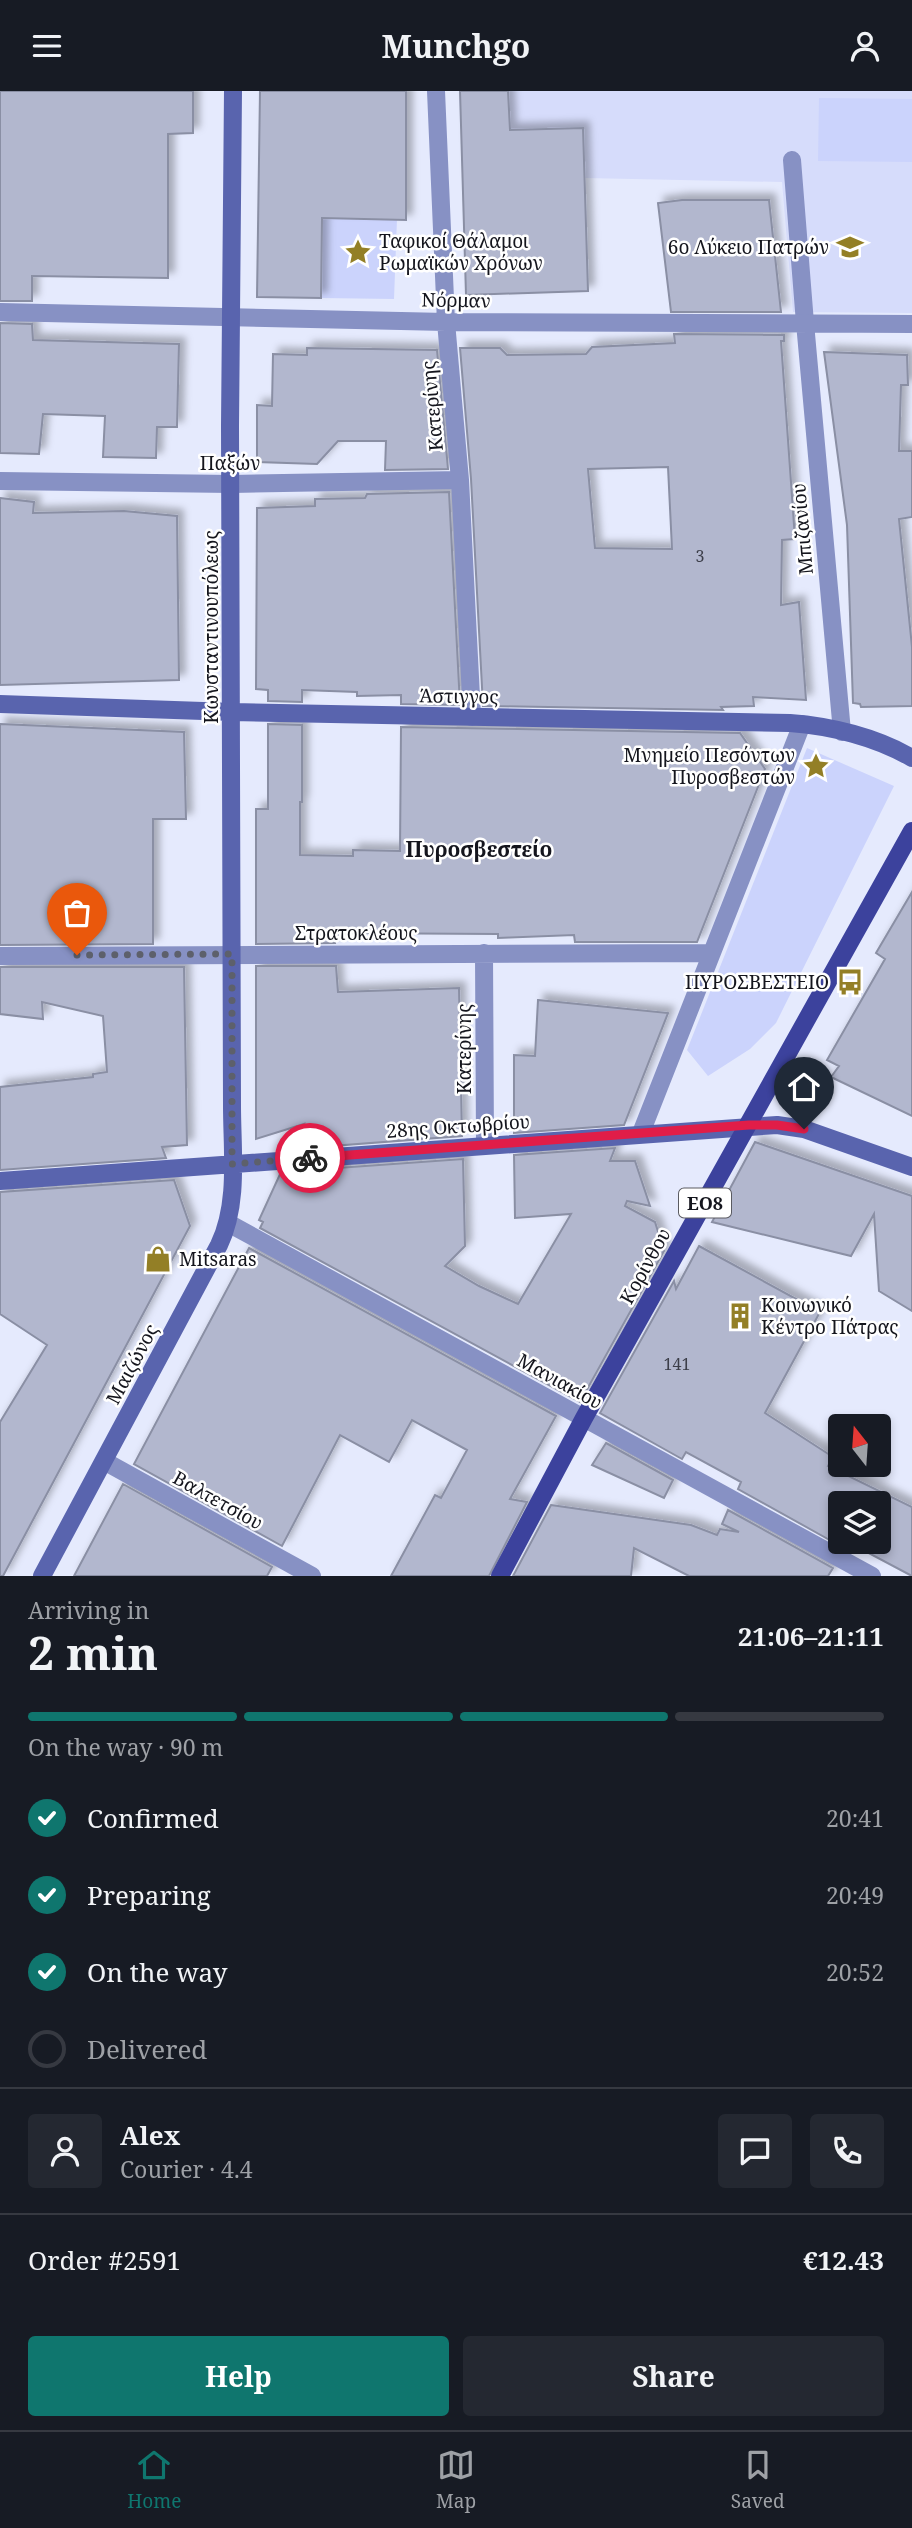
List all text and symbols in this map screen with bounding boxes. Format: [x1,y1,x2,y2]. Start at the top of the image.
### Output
text: Munchgo [382,24,530,67]
icon: menu [28,27,66,65]
icon: person [846,27,884,65]
place label: Ταφικοί Θάλαμοι Ρωμαϊκών Χρόνων [379,228,543,276]
school or university icon: 6ο Λύκειο Πατρών [835,232,865,262]
place label: 6ο Λύκειο Πατρών [668,234,829,260]
place icon: Ταφικοί Θάλαμοι Ρωμαϊκών Χρόνων [343,237,373,267]
street label: Νόρμαν [421,286,491,314]
street label: Κατερίνης [415,360,449,452]
street label: Παξών [200,450,260,476]
street label: Μπιζανίου [785,482,819,576]
street label: Κωνσταντινουπόλεως [198,530,224,724]
house number: 3 [696,545,705,567]
street label: Άστιγγος [419,682,499,710]
place label: Μνημείο Πεσόντων Πυροσβεστών [623,742,795,790]
place icon: Μνημείο Πεσόντων Πυροσβεστών [801,751,831,781]
district label: Πυροσβεστείο [406,835,552,863]
pin [47,883,107,955]
icon: bag [58,894,96,932]
street label: Στρατοκλέους [295,920,417,946]
bus stop icon: ΠΥΡΟΣΒΕΣΤΕΙΟ [835,967,865,997]
place label: ΠΥΡΟΣΒΕΣΤΕΙΟ [685,969,829,995]
street label: Κατερίνης [451,1004,477,1094]
pin [774,1057,834,1129]
icon: home [785,1068,823,1106]
street label: 28ης Οκτωβρίου [385,1108,531,1144]
courier [275,1123,345,1193]
icon: bike [291,1139,329,1177]
road number: ΕΟ8 [679,1189,731,1217]
street label: Κορίνθου [613,1223,677,1309]
shop icon: Mitsaras [143,1244,173,1274]
place label: Mitsaras [179,1246,257,1272]
place label: Κοινωνικό Κέντρο Πάτρας [761,1292,898,1340]
building icon: Κοινωνικό Κέντρο Πάτρας [725,1301,755,1331]
street label: Μαιζώνος [100,1319,164,1409]
street label: Μανιακίου [513,1347,607,1415]
house number: 141 [664,1353,690,1375]
north arrow [828,1414,891,1477]
map controls [828,1414,891,1554]
street label: Βαλτετσίου [168,1465,268,1535]
button: layers [828,1491,891,1554]
text: Arriving in [28,1594,149,1626]
text: 21:06–21:11 [738,1618,884,1654]
text: 2 min [28,1621,158,1683]
text: On the way · 90 m [28,1731,223,1763]
icon: check [28,1799,66,1837]
text: Confirmed [87,1800,219,1836]
text: 20:41 [826,1802,884,1834]
icon: check [28,1876,66,1914]
text: Preparing [87,1877,211,1913]
text: 20:49 [826,1879,884,1911]
icon: check [28,1953,66,1991]
text: On the way [87,1954,227,1990]
text: 20:52 [826,1956,884,1988]
text: Delivered [87,2031,207,2067]
button: person [28,2114,102,2188]
button: chat [718,2114,792,2188]
button: phone [810,2114,884,2188]
text: Alex [120,2117,180,2153]
text: Courier · 4.4 [120,2153,253,2185]
text: Order #2591 [28,2242,181,2278]
text: €12.43 [803,2242,884,2278]
button: Help [28,2336,449,2416]
button: Share [463,2336,884,2416]
tab: Home [127,2446,181,2514]
tab: Map [436,2446,476,2514]
tab: Saved [731,2446,785,2514]

